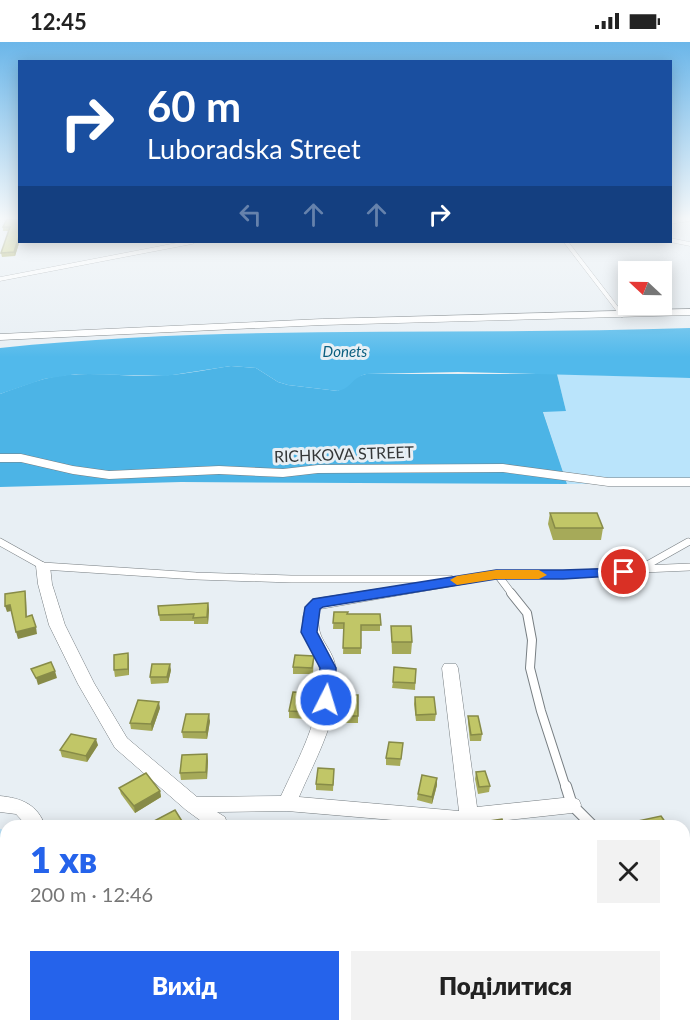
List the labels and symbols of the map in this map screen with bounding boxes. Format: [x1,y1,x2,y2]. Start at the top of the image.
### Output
north arrow [618,261,672,315]
water label: Donets [323,342,367,360]
street label: RICHKOVA STREET [274,442,415,465]
pin [598,546,649,597]
position arrow [294,668,358,732]

